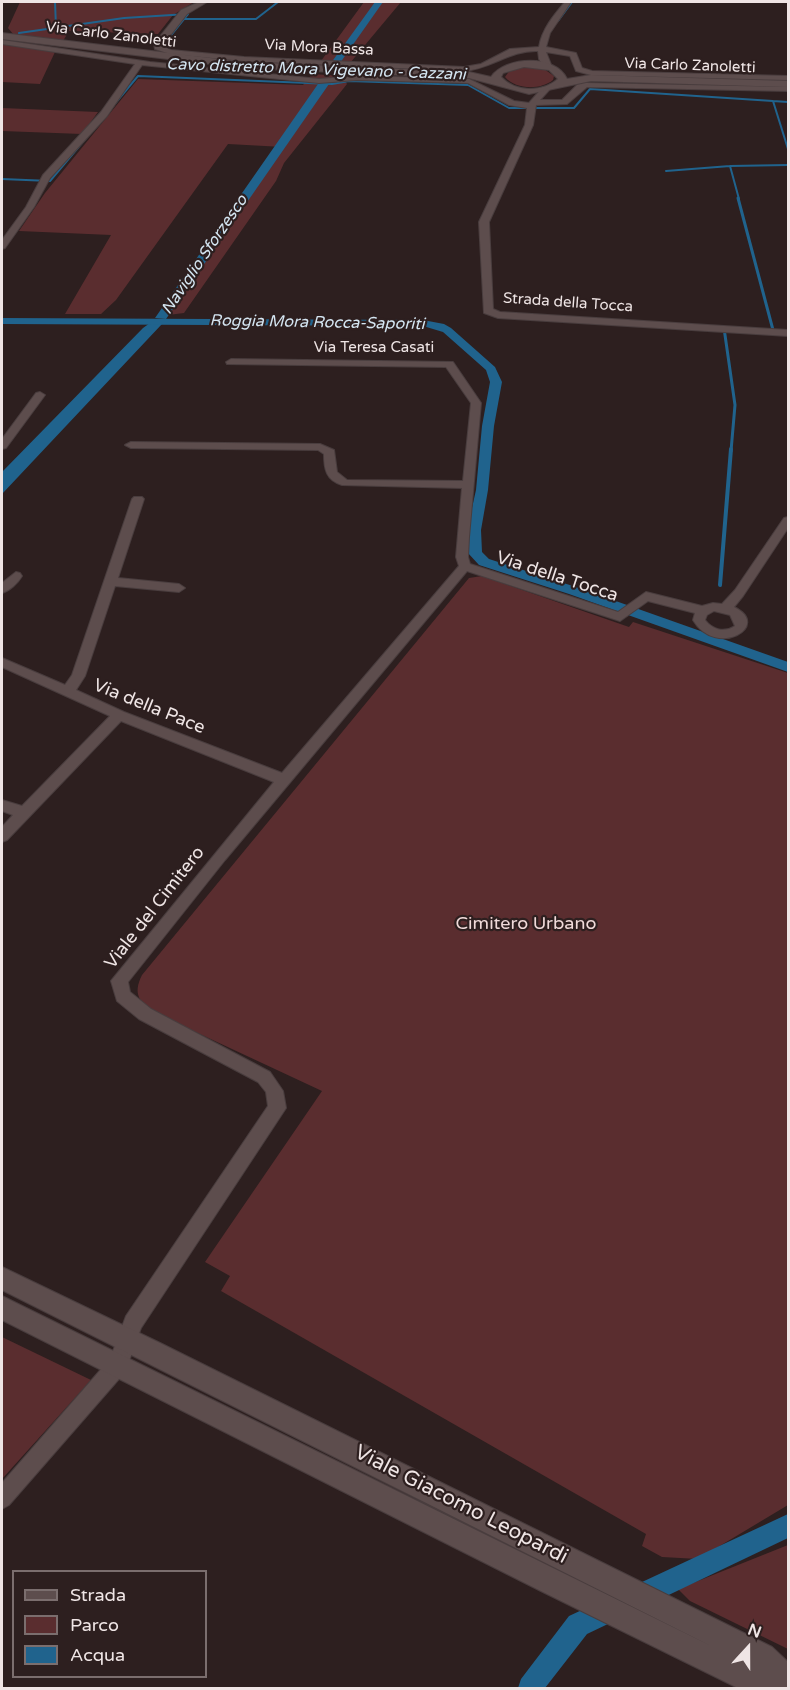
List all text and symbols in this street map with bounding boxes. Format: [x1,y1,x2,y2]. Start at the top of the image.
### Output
street label: Via Carlo Zanoletti [45,18,177,52]
street label: Via Mora Bassa [264,36,374,60]
water label: Cavo distretto Mora Vigevano - Cazzani [166,55,466,85]
street label: Via Carlo Zanoletti [624,55,756,77]
water label: Naviglio Sforzesco [158,192,252,318]
street label: Strada della Tocca [503,289,633,317]
water label: Roggia Mora Rocca-Saporiti [209,312,425,334]
street label: Via Teresa Casati [314,339,434,357]
street label: Via della Tocca [493,547,621,607]
street label: Via della Pace [90,675,208,739]
street label: Viale del Cimitero [100,842,210,974]
park label: Cimitero Urbano [456,913,596,935]
street label: Viale Giacomo Leopardi [350,1440,572,1570]
legend [12,1570,207,1678]
text: Strada [70,1584,126,1606]
text: Parco [70,1614,119,1636]
north arrow [718,1618,778,1678]
text: N [745,1620,764,1643]
text: Acqua [70,1644,125,1666]

